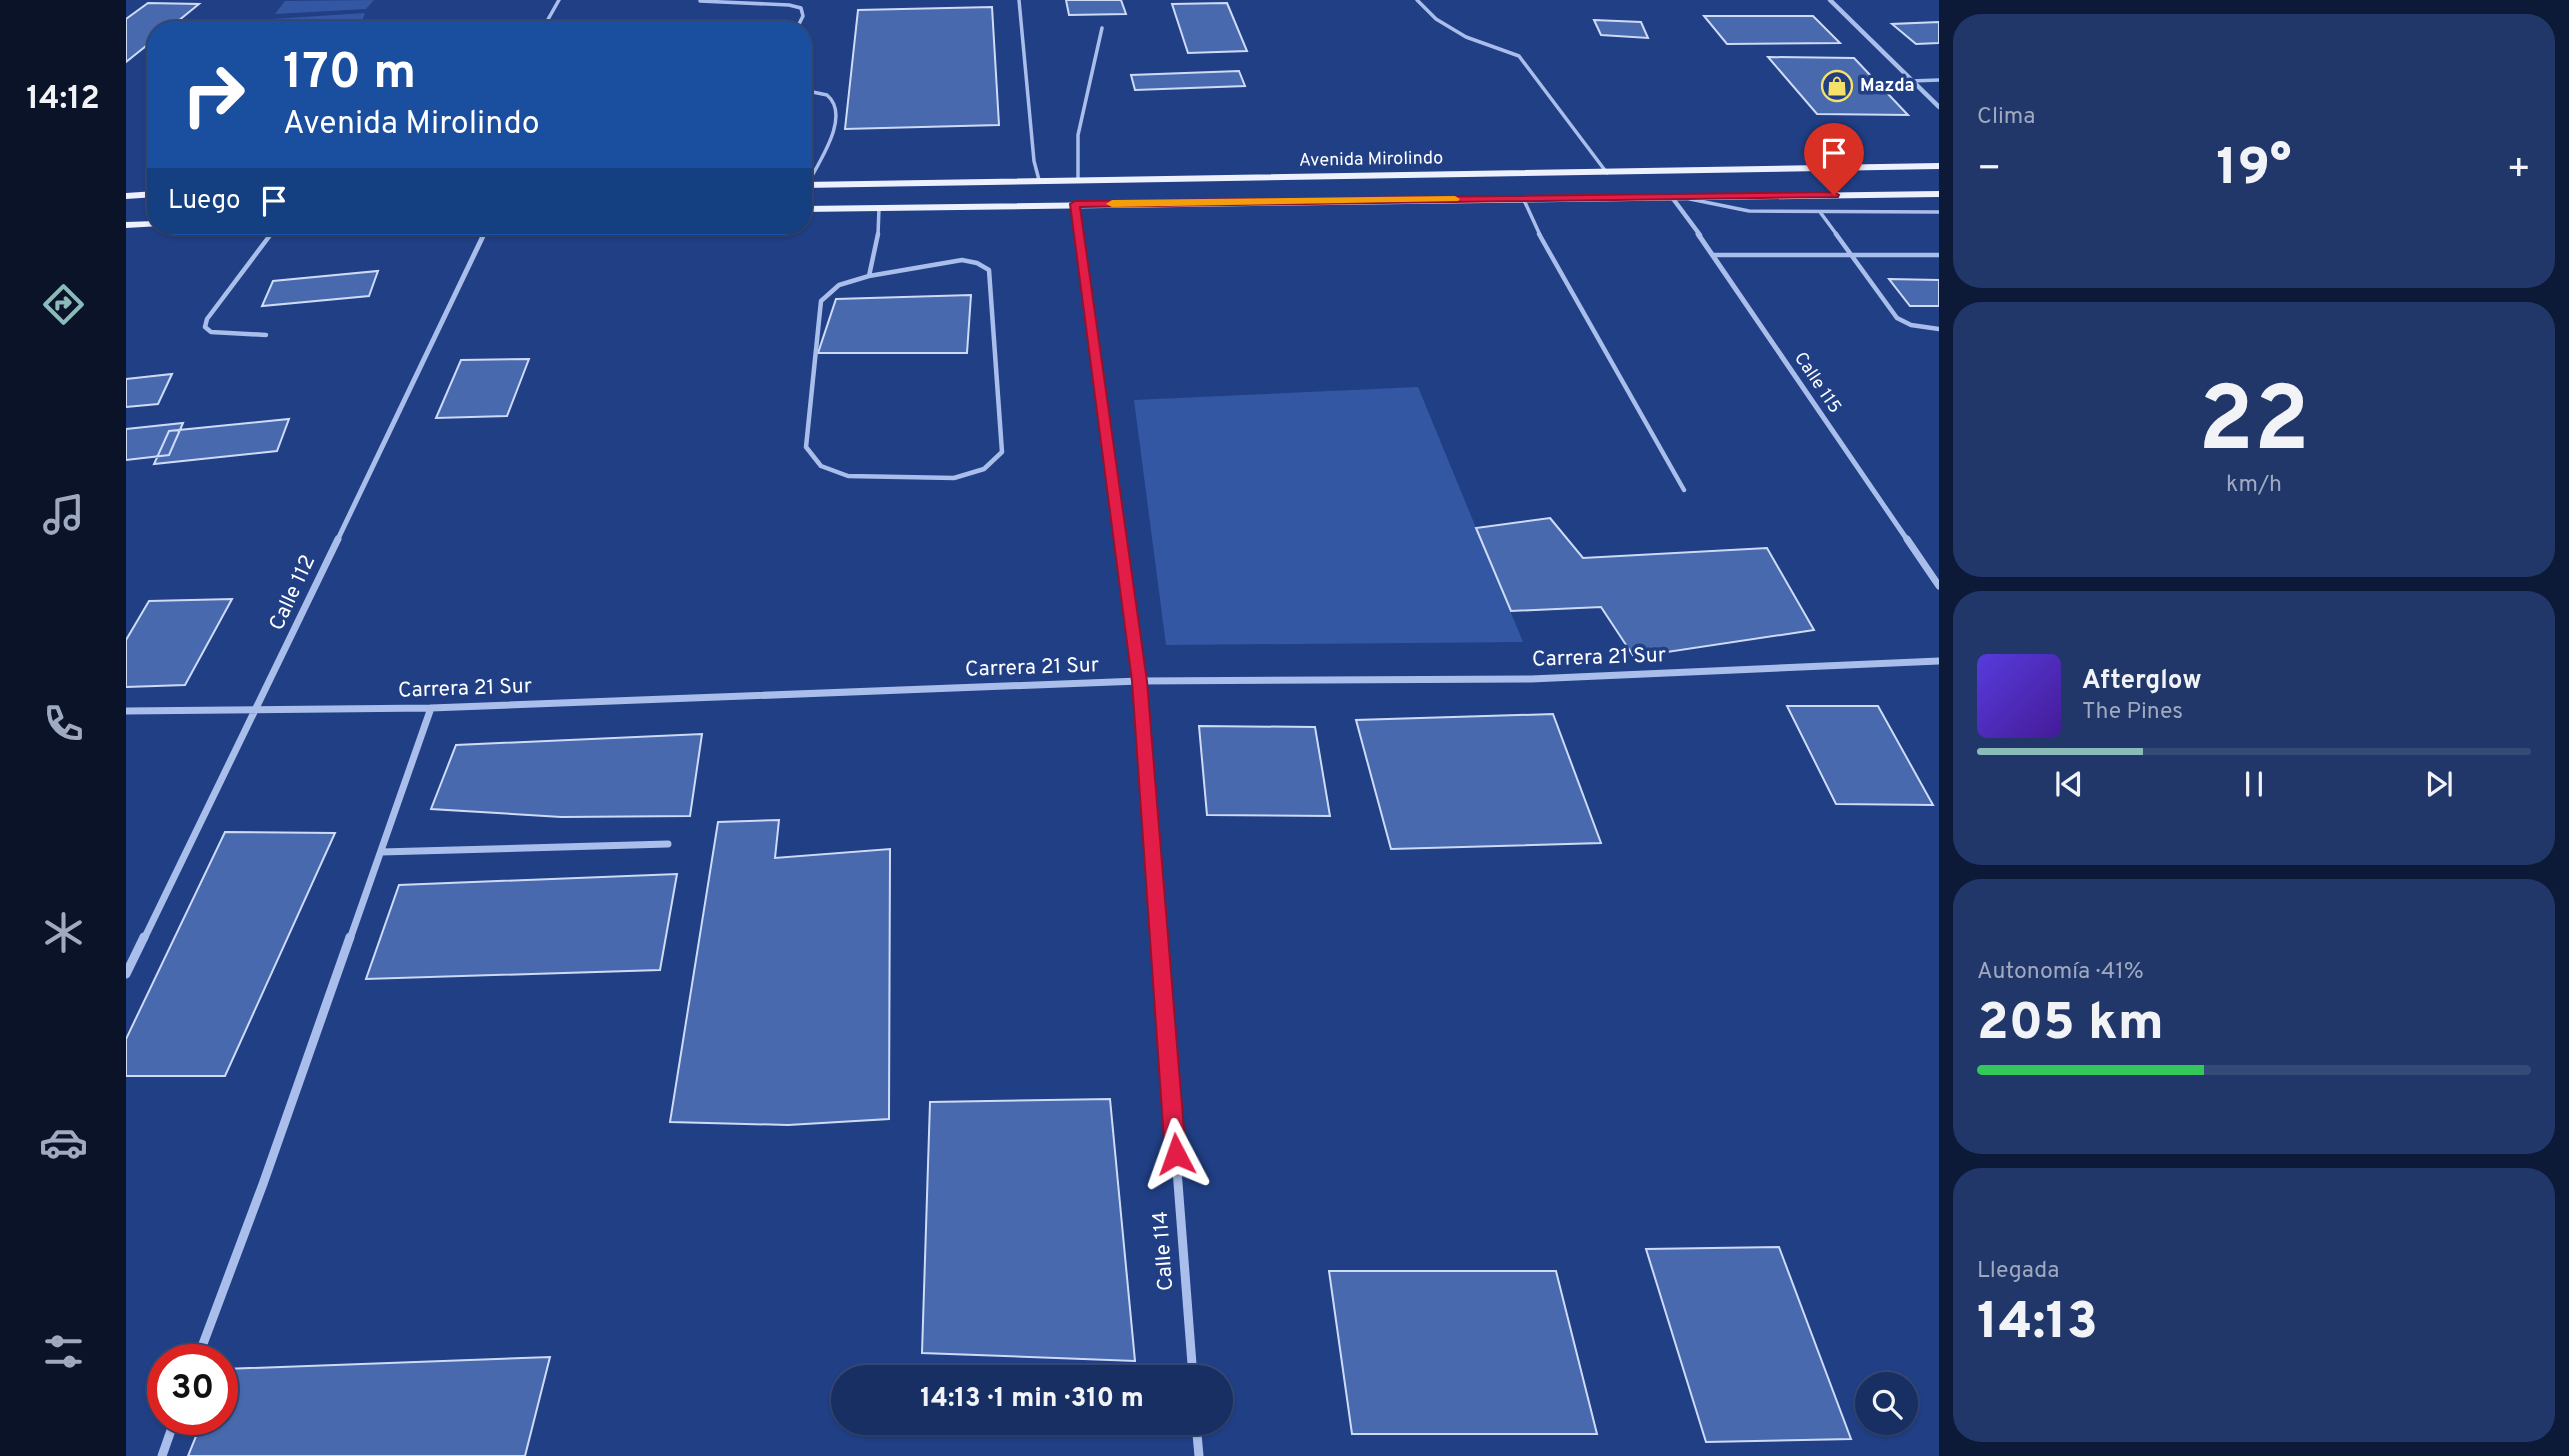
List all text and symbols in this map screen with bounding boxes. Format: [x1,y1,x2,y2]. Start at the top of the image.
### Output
text: 170 m [283,44,416,106]
icon: right [168,49,259,140]
shop icon: Mazda [1820,69,1854,103]
place label: Mazda [1860,75,1915,98]
text: 14:12 [26,80,100,120]
text: Clima [1977,103,2035,132]
text: Avenida Mirolindo [283,105,540,145]
pin [1804,123,1864,195]
icon: arrive [1815,134,1853,172]
text: 19° [2216,137,2292,203]
text: − [1977,146,2002,195]
text: + [2506,146,2531,195]
street label: Avenida Mirolindo [1299,147,1443,173]
icon: arrive [255,182,293,220]
text: Luego [168,185,241,218]
icon: directions [39,280,88,329]
street label: Calle 115 [1788,348,1846,418]
text: 22 [2198,368,2310,483]
text: km/h [2226,471,2282,500]
icon: music [39,490,88,539]
street label: Calle 112 [264,551,322,635]
street label: Carrera 21 Sur [1531,642,1667,674]
street label: Carrera 21 Sur [964,652,1100,684]
text: Afterglow [2082,665,2202,698]
street label: Carrera 21 Sur [397,673,533,705]
text: The Pines [2082,698,2183,727]
icon: phone [39,699,88,748]
icon: previous [2050,765,2088,803]
icon: pause [2235,765,2273,803]
icon: next [2420,765,2458,803]
icon: climate [39,908,88,957]
text: Autonomía · 41% [1977,958,2144,987]
text: 205 km [1977,992,2164,1058]
position arrow [1139,1117,1213,1191]
icon: car [39,1118,88,1167]
street label: Calle 114 [1148,1210,1180,1292]
text: Llegada [1977,1257,2059,1286]
text: 14:13 [1977,1291,2098,1357]
icon: filters [39,1327,88,1376]
speed limit sign: 30 [147,1344,238,1435]
map controls [1855,1372,1918,1435]
button: search [1855,1372,1918,1435]
text: 14:13 · 1 min · 310 m [920,1383,1144,1416]

